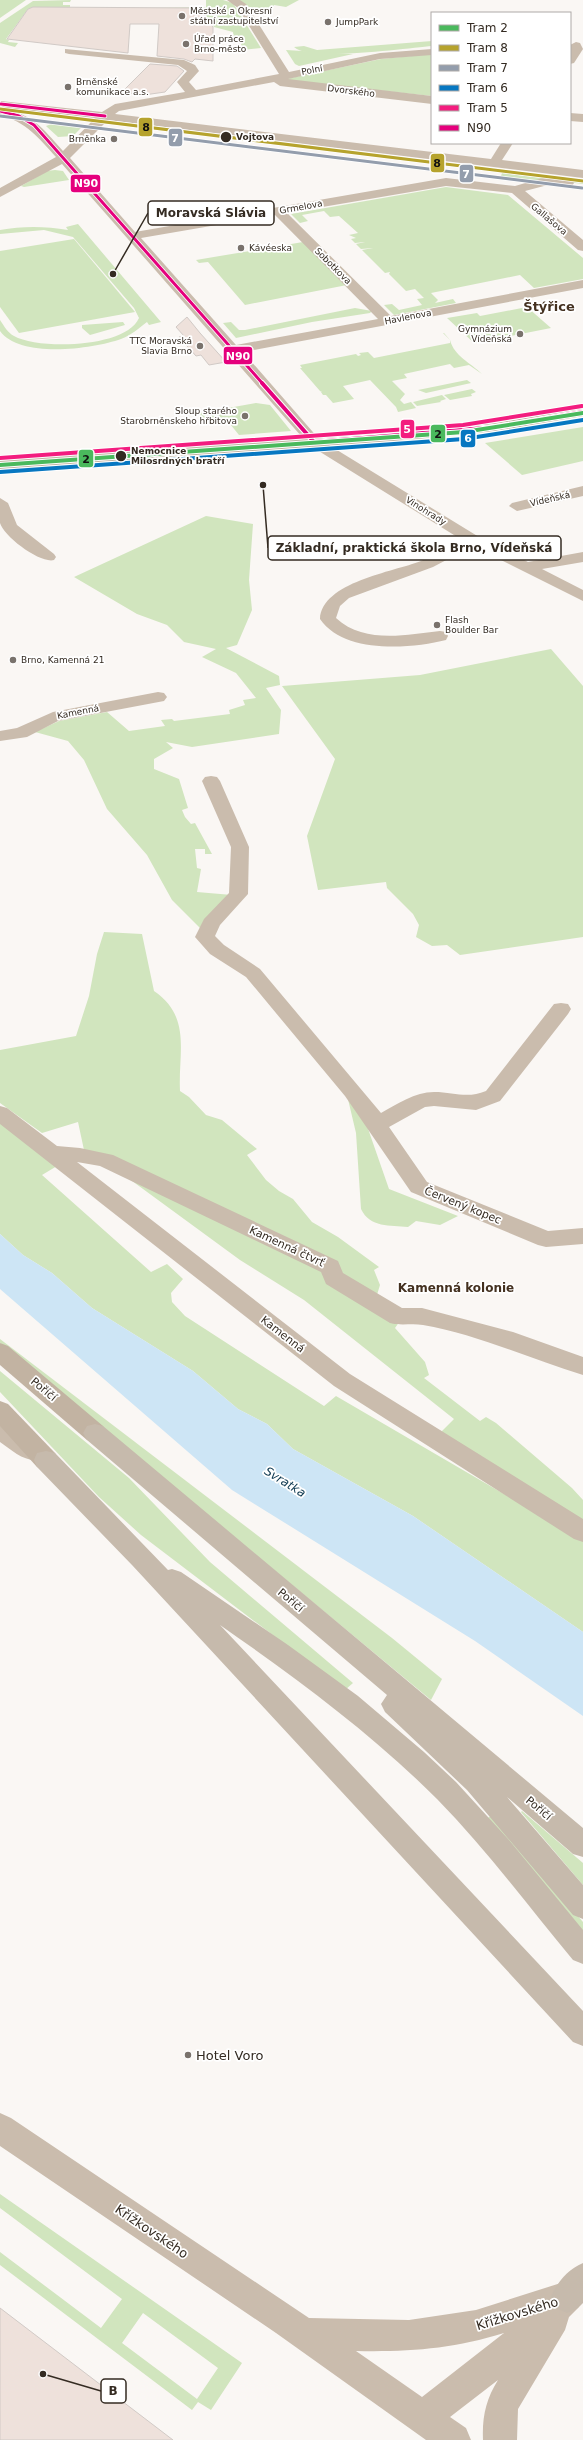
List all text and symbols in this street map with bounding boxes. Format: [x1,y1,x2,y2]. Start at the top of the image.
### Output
place label: Městské a Okresní státní zastupitelství [190,6,279,26]
marker: Městské a Okresní státní zastupitelství [177,11,187,21]
legend [431,12,571,144]
marker: JumpPark [323,17,333,27]
place label: JumpPark [335,17,379,27]
text: Tram 2 [466,21,508,35]
place label: Úřad práce Brno-město [194,33,247,54]
marker: Úřad práce Brno-město [181,39,191,49]
text: Tram 8 [466,41,508,55]
text: Tram 7 [466,61,508,75]
street label: Polní [301,63,324,77]
place label: Brněnské komunikace a.s. [76,77,149,97]
text: Tram 6 [466,81,508,95]
marker: Brněnské komunikace a.s. [63,82,73,92]
street label: Dvorského [327,83,376,99]
text: Tram 5 [466,101,508,115]
line badge: 8 [138,117,153,137]
text: 8 [142,121,150,134]
text: N90 [467,121,491,135]
line badge: 7 [168,128,183,147]
marker: Vojtova [219,130,233,144]
text: 7 [171,132,179,145]
place label: Vojtova [236,132,274,142]
place label: Brněnka [69,134,106,144]
marker: Brněnka [109,134,119,144]
line badge: 8 [430,153,445,173]
text: 8 [433,157,441,170]
line badge: 7 [459,164,474,183]
text: 7 [462,168,470,181]
line badge: N90 [70,174,101,193]
text: N90 [74,177,99,190]
street label: Grmelova [279,198,323,216]
callout: Moravská Slávia [148,201,274,225]
street label: Gallašova [529,201,569,237]
text: Moravská Slávia [156,206,266,220]
marker: Kávéeska [236,243,246,253]
place label: Kávéeska [249,243,292,253]
street label: Sobotkova [313,246,353,286]
district label: Štýřice [523,299,575,314]
street label: Havlenova [384,308,432,326]
place label: Gymnázium Vídeňská [458,324,512,344]
marker: Gymnázium Vídeňská [515,329,525,339]
place label: TTC Moravská Slavia Brno [128,336,192,356]
marker: TTC Moravská Slavia Brno [195,341,205,351]
line badge: N90 [223,346,253,365]
text: N90 [226,350,251,363]
place label: Sloup starého Starobrněnskeho hřbitova [120,406,237,426]
marker: Sloup starého Starobrněnskeho hřbitova [240,411,250,421]
line badge: 5 [400,419,415,439]
text: 5 [403,423,411,436]
line badge: 2 [430,424,446,443]
text: 2 [434,428,442,441]
line badge: 6 [460,429,476,448]
text: 6 [464,432,472,445]
place label: Nemocnice Milosrdných bratří [131,446,225,466]
line badge: 2 [78,449,94,468]
marker: Nemocnice Milosrdných bratří [114,449,128,463]
text: 2 [82,453,90,466]
street label: Vídeňská [529,490,571,508]
street label: Vinohrady [404,495,449,528]
callout: Základní, praktická škola Brno, Vídeňská [268,536,561,560]
text: Základní, praktická škola Brno, Vídeňská [276,541,552,555]
place label: Flash Boulder Bar [445,615,498,635]
marker: Flash Boulder Bar [432,620,442,630]
marker: Brno, Kamenná 21 [8,655,18,665]
place label: Brno, Kamenná 21 [21,655,104,665]
street label: Kamenná [56,703,100,721]
street label: Červený kopec [422,1184,503,1227]
street label: Kamenná čtvrť [247,1223,327,1270]
district label: Kamenná kolonie [398,1281,514,1295]
street label: Kamenná [258,1313,307,1356]
street label: Poříčí [28,1375,60,1404]
water label: Svratka [262,1464,308,1500]
street label: Poříčí [275,1586,307,1615]
street label: Poříčí [523,1794,555,1823]
place label: Hotel Voro [196,2048,263,2063]
marker: Hotel Voro [183,2050,193,2060]
street label: Křížkovského [112,2201,191,2261]
street label: Křížkovského [474,2294,560,2333]
callout: B [101,2379,126,2403]
text: B [108,2384,118,2398]

